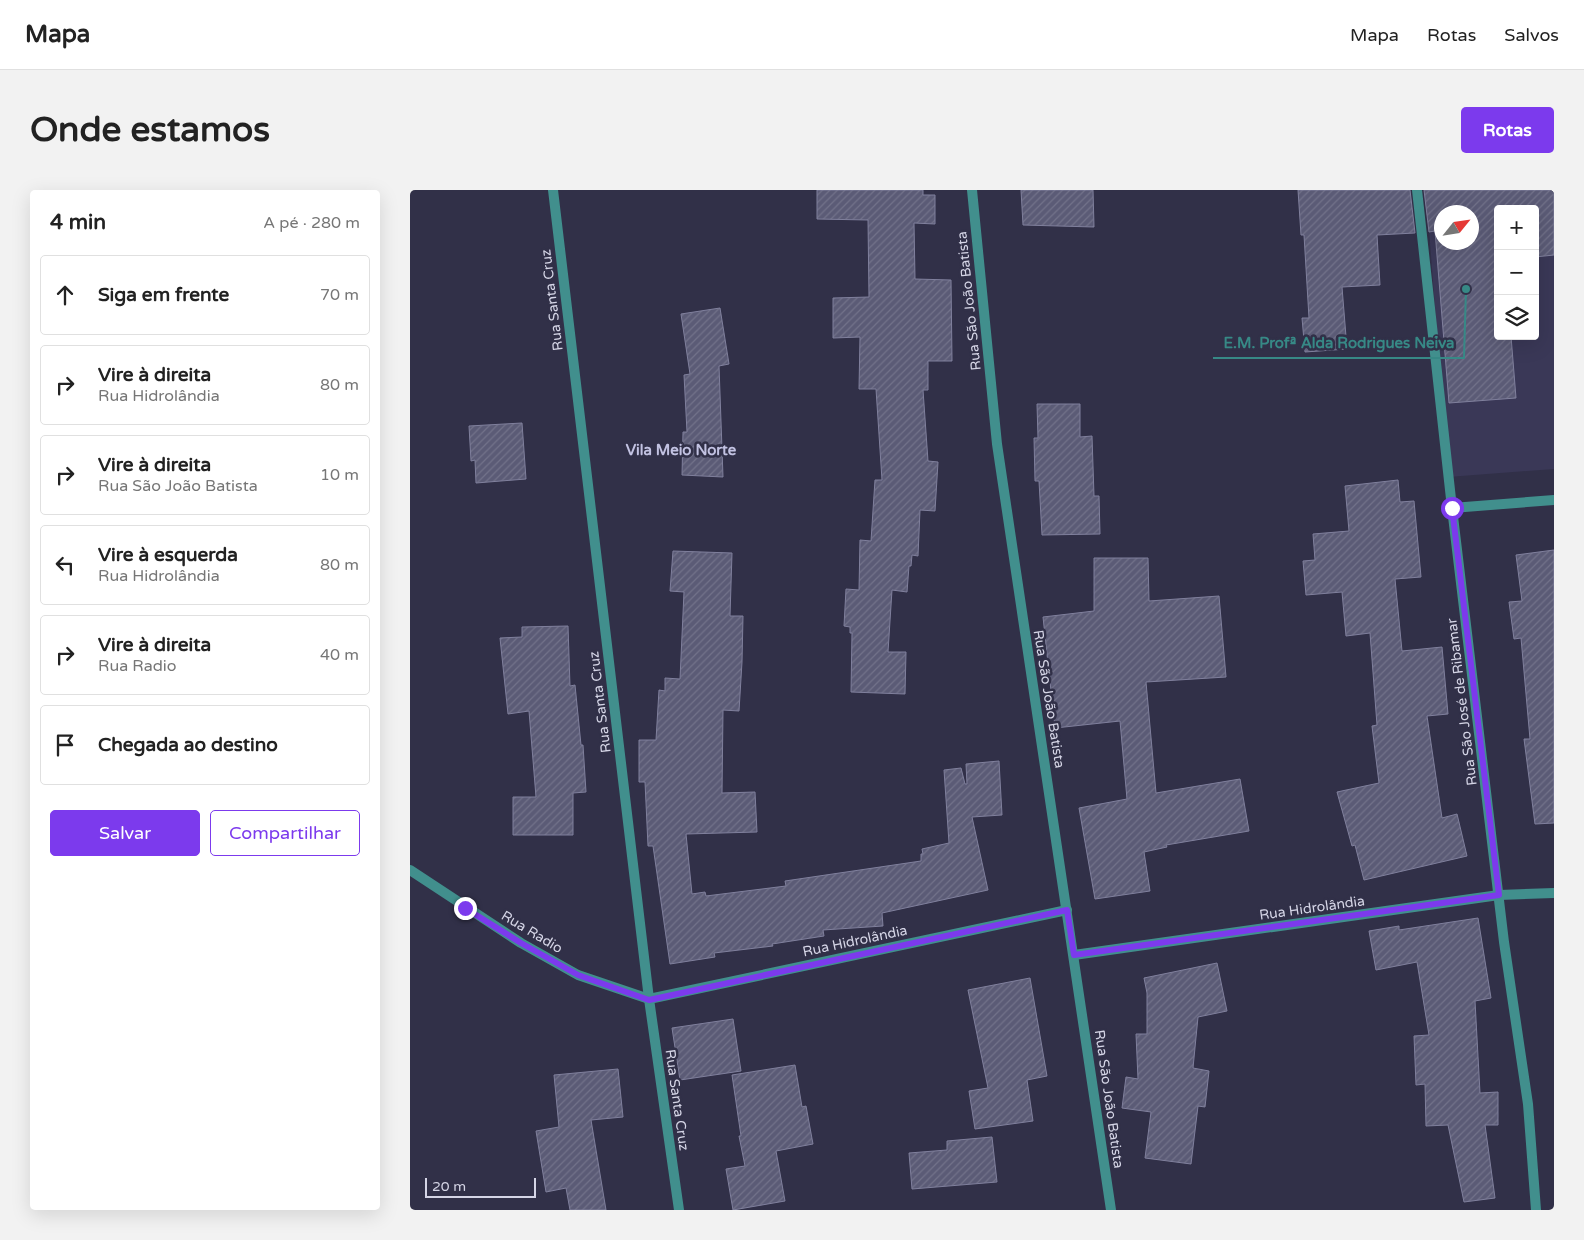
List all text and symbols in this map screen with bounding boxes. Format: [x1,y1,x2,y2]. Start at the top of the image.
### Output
text: Mapa [25,20,90,49]
text: Mapa [1350,24,1399,46]
text: Rotas [1427,24,1476,46]
text: Salvos [1504,24,1559,46]
button: Rotas [1461,107,1554,153]
text: Onde estamos [30,109,270,151]
north arrow [1434,205,1479,250]
map controls [1494,205,1539,340]
button: + [1494,205,1539,250]
text: 4 min [50,210,106,235]
text: A pé · 280 m [263,213,360,233]
street label: Rua São João Batista [953,231,985,371]
street label: Rua Santa Cruz [537,248,567,352]
button: − [1494,250,1539,295]
icon: ahead [51,281,79,309]
text: Siga em frente [98,284,229,306]
text: 70 m [320,285,359,305]
button: layers [1494,295,1539,340]
callout: E.M. Profª Alda Rodrigues Neiva [1213,328,1464,358]
text: E.M. Profª Alda Rodrigues Neiva [1223,334,1455,353]
text: Vire à direita [98,364,211,386]
icon: right [51,371,79,399]
text: 80 m [320,375,359,395]
text: Rua Hidrolândia [98,386,220,406]
district label: Vila Meio Norte [626,441,737,459]
text: Vire à direita [98,454,211,476]
icon: right [51,461,79,489]
text: 10 m [320,465,359,485]
text: Rua São João Batista [98,476,258,496]
route start [1441,497,1464,520]
text: Vire à esquerda [98,544,238,566]
icon: left [51,551,79,579]
text: 80 m [320,555,359,575]
text: Rua Hidrolândia [98,566,220,586]
street label: Rua São José de Ribamar [1443,617,1481,787]
street label: Rua São João Batista [1030,629,1068,769]
text: Vire à direita [98,634,211,656]
icon: right [51,641,79,669]
text: 40 m [320,645,359,665]
street label: Rua Santa Cruz [585,650,615,754]
text: Rua Radio [98,656,176,676]
icon: arrive [51,731,79,759]
text: Chegada ao destino [98,734,278,756]
button: Salvar [50,810,200,856]
button: Compartilhar [210,810,360,856]
street label: Rua Hidrolândia [1258,892,1366,924]
route end [454,897,477,920]
street label: Rua Radio [498,907,566,957]
street label: Rua Hidrolândia [801,922,909,960]
street label: Rua São João Batista [1091,1029,1127,1169]
street label: Rua Santa Cruz [661,1048,693,1152]
scale bar [425,1175,536,1198]
text: 20 m [432,1178,466,1195]

